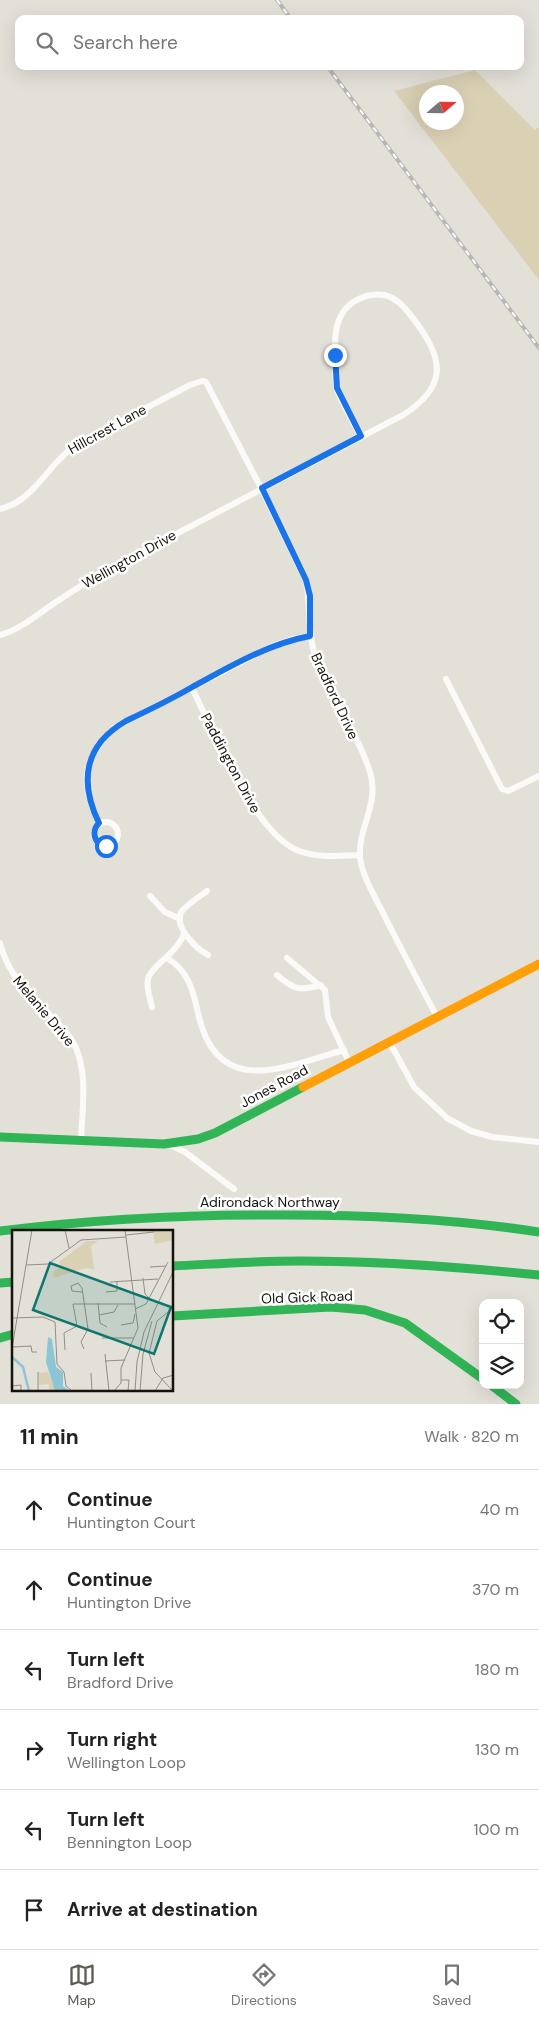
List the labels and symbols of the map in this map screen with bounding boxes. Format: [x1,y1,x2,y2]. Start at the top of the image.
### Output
north arrow [419,85,464,130]
route end [324,344,347,367]
street label: Hillcrest Lane [65,400,149,458]
street label: Wellington Drive [79,526,179,592]
street label: Bradford Drive [307,650,363,742]
street label: Paddington Drive [197,710,265,816]
route start [95,835,118,858]
street label: Melanie Drive [9,972,79,1050]
street label: Jones Road [237,1061,311,1111]
street label: Adirondack Northway [200,1193,340,1211]
inset map [12,1230,174,1392]
street label: Old Gick Road [261,1286,353,1308]

